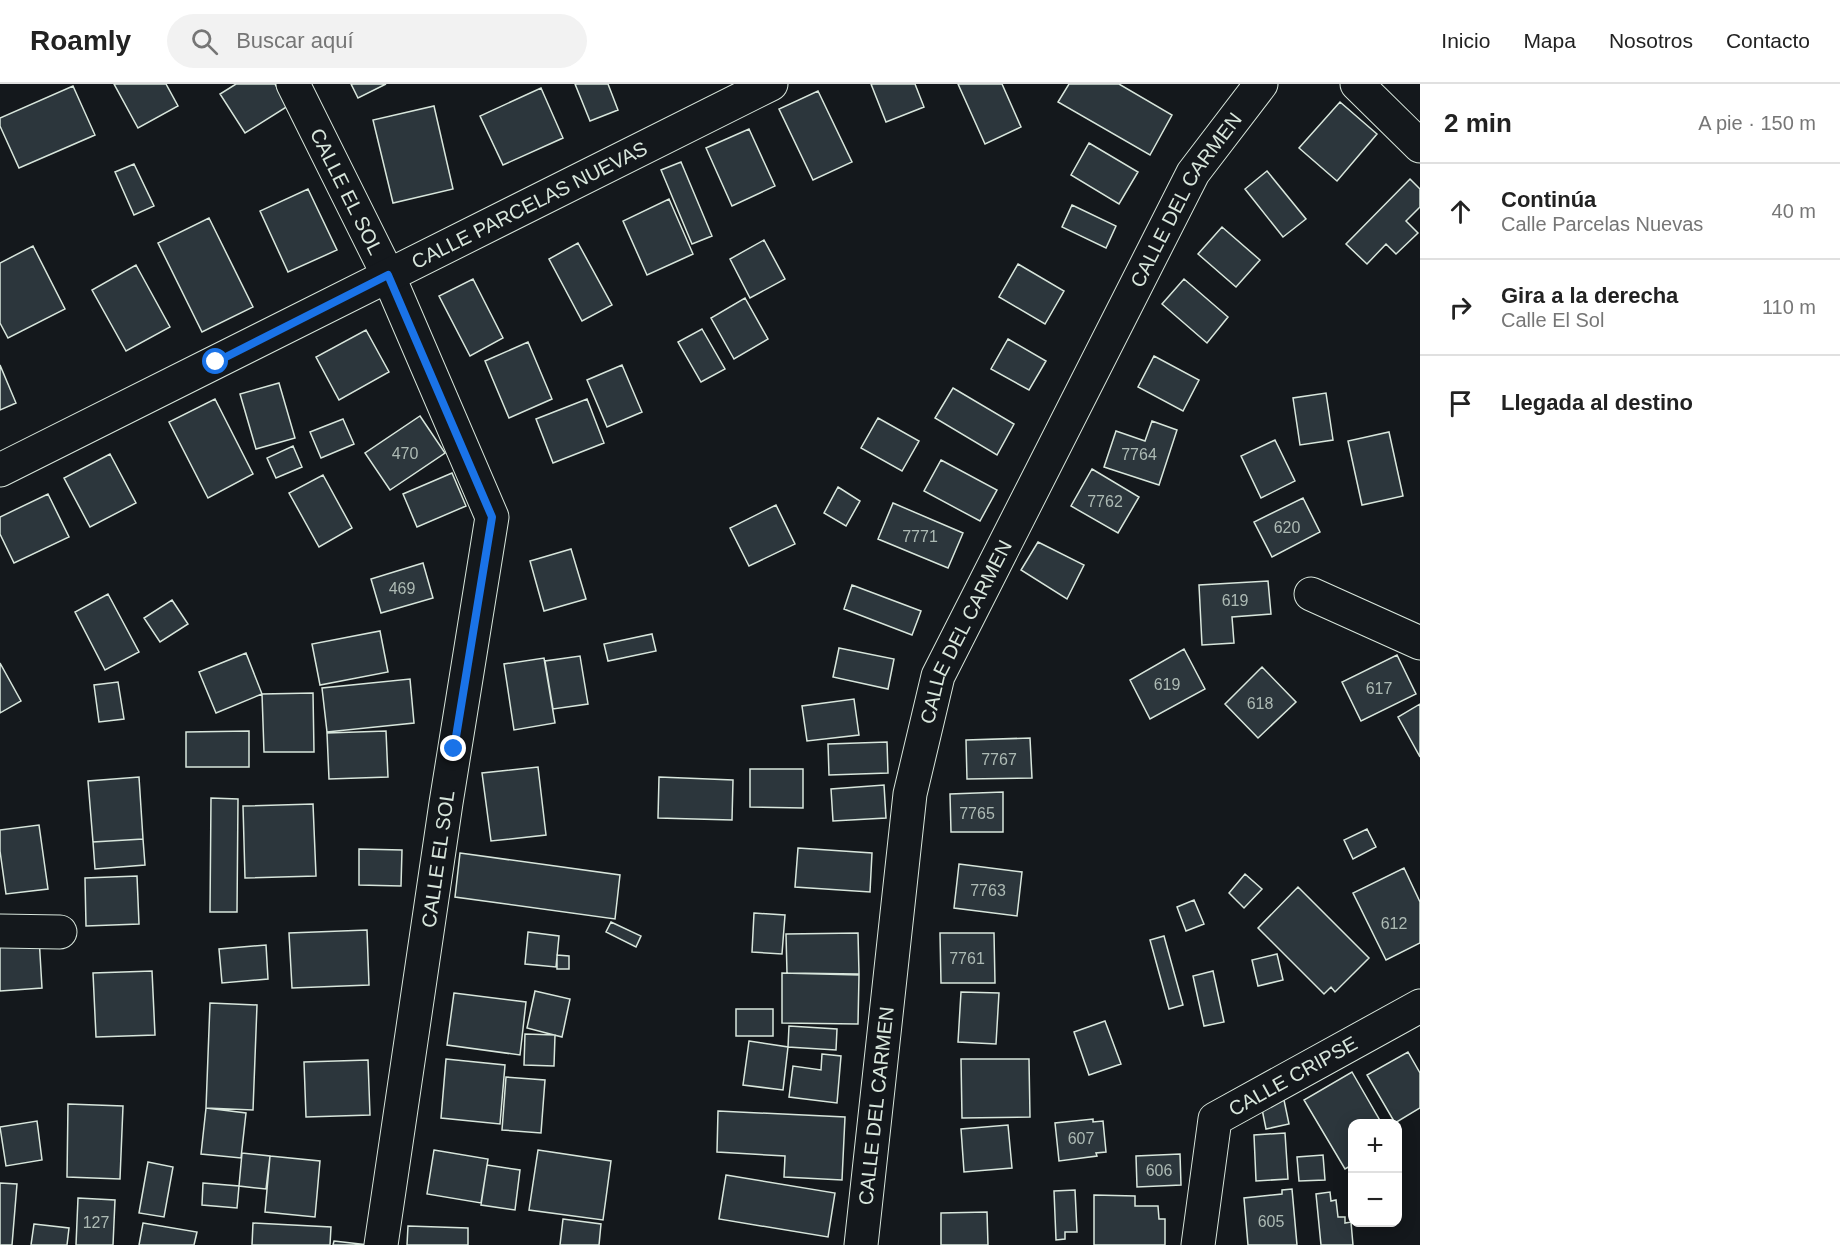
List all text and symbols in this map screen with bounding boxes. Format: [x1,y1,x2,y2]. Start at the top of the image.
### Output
search box [167,14,587,68]
text: Roamly [30,25,131,56]
icon: search [188,25,221,58]
text: Buscar aquí [236,28,354,53]
text: Inicio [1441,29,1490,52]
text: Mapa [1523,29,1576,52]
text: Nosotros [1609,29,1693,52]
text: Contacto [1726,29,1810,52]
street label: CALLE DEL CARMEN [1126,108,1246,291]
text: 2 min [1444,108,1512,138]
text: A pie · 150 m [1698,112,1816,134]
street label: CALLE EL SOL [306,125,387,258]
street label: CALLE PARCELAS NUEVAS [408,137,651,273]
text: Continúa [1501,187,1596,212]
icon: ahead [1444,195,1477,228]
text: 40 m [1772,200,1816,222]
text: Calle Parcelas Nuevas [1501,213,1703,235]
text: Gira a la derecha [1501,283,1678,308]
icon: right [1444,291,1477,324]
text: 110 m [1762,296,1816,318]
text: Calle El Sol [1501,309,1604,331]
route start [202,348,228,374]
icon: arrive [1444,387,1477,420]
text: Llegada al destino [1501,390,1693,415]
house number: 470 [392,445,418,462]
house number: 7764 [1121,446,1157,463]
house number: 7762 [1087,493,1123,510]
house number: 620 [1274,519,1300,536]
house number: 7771 [902,528,938,545]
street label: CALLE DEL CARMEN [916,537,1016,726]
house number: 469 [389,580,415,597]
house number: 619 [1222,592,1248,609]
house number: 619 [1154,676,1180,693]
house number: 617 [1366,680,1392,697]
house number: 618 [1247,695,1273,712]
route end [440,735,466,761]
house number: 7767 [981,751,1017,768]
street label: CALLE EL SOL [417,789,459,929]
house number: 7765 [959,805,995,822]
house number: 7763 [970,882,1006,899]
house number: 612 [1381,915,1407,932]
house number: 7761 [949,950,985,967]
street label: CALLE DEL CARMEN [854,1006,898,1206]
street label: CALLE CRIPSE [1225,1032,1361,1120]
map controls [1348,1119,1402,1227]
button: + [1348,1119,1402,1173]
house number: 607 [1068,1130,1094,1147]
house number: 606 [1146,1162,1172,1179]
button: − [1348,1173,1402,1227]
house number: 605 [1258,1213,1284,1230]
house number: 127 [83,1214,109,1231]

